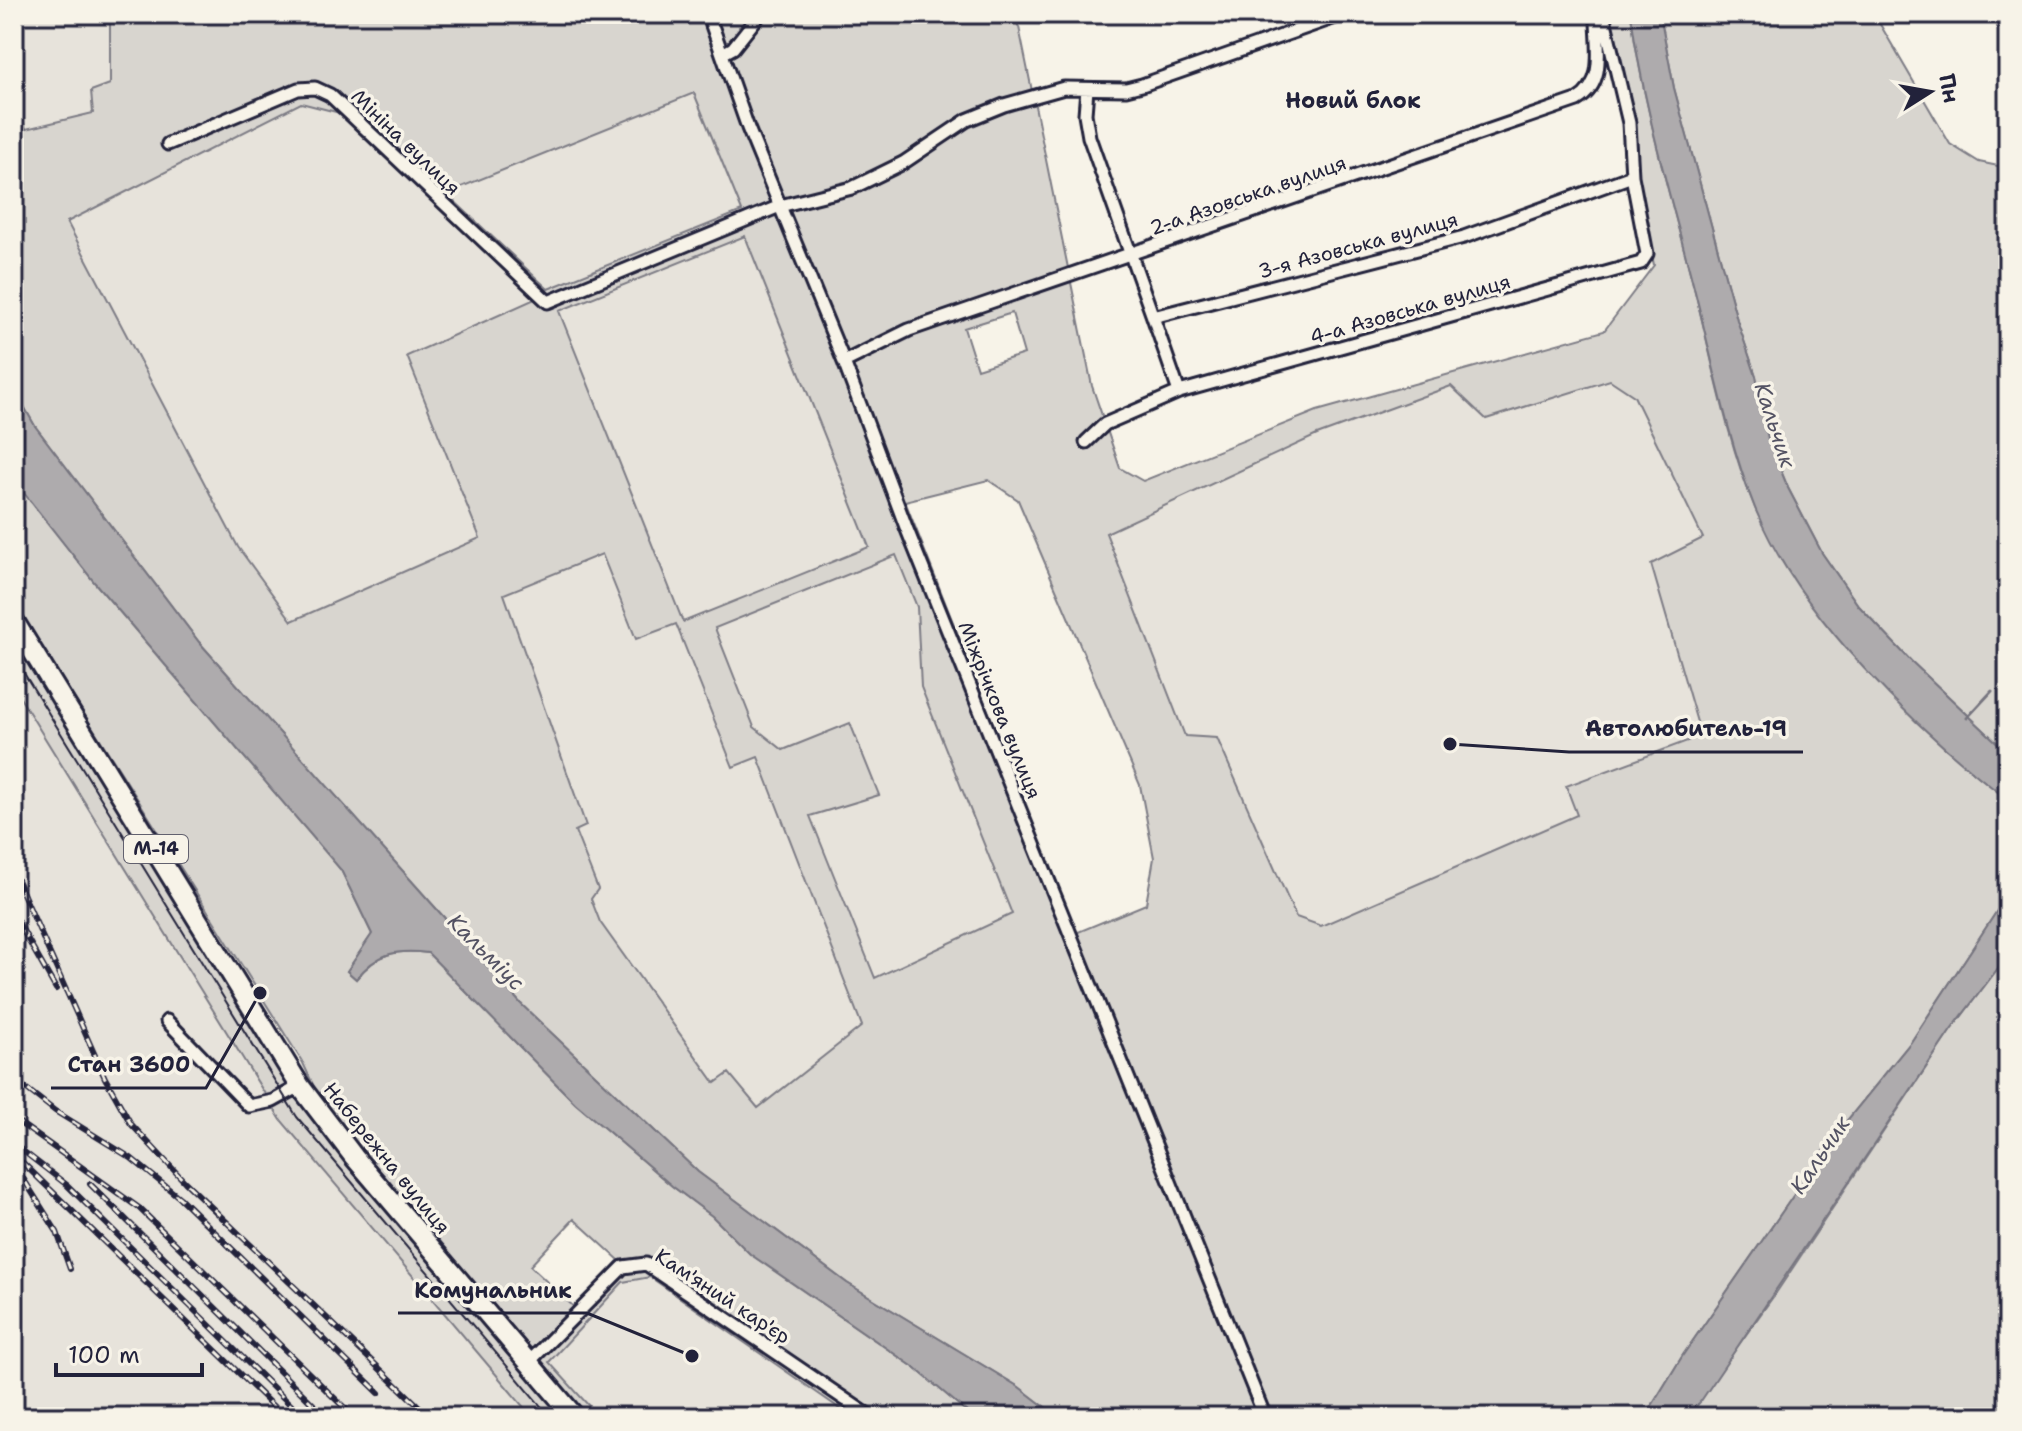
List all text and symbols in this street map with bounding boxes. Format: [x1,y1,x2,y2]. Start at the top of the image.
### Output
north arrow [1890,52,1970,132]
text: Пн [1932,71,1966,105]
street label: Мініна вулиця [346,83,466,201]
district label: Новий блок [1285,86,1421,115]
street label: 2-а Азовська вулиця [1146,149,1350,241]
street label: 3-я Азовська вулиця [1255,206,1461,284]
street label: 4-а Азовська вулиця [1307,268,1513,350]
water label: Кальчик [1748,379,1803,472]
street label: Міжрічкова вулиця [953,617,1047,803]
callout: Автолюбитель-19 [1569,706,1803,752]
text: Автолюбитель-19 [1585,714,1787,743]
road number: М-14 [124,835,188,863]
water label: Кальміус [441,907,531,997]
callout: Стан 3600 [51,1042,206,1088]
text: Стан 3600 [68,1050,190,1079]
street label: Набережна вулиця [318,1077,456,1239]
water label: Кальчик [1783,1110,1857,1200]
street label: Кам'яний кар'єр [650,1243,796,1349]
callout: Комунальник [398,1267,587,1313]
text: Комунальник [414,1276,572,1305]
scale bar [56,1327,202,1377]
text: 100 m [68,1339,140,1371]

